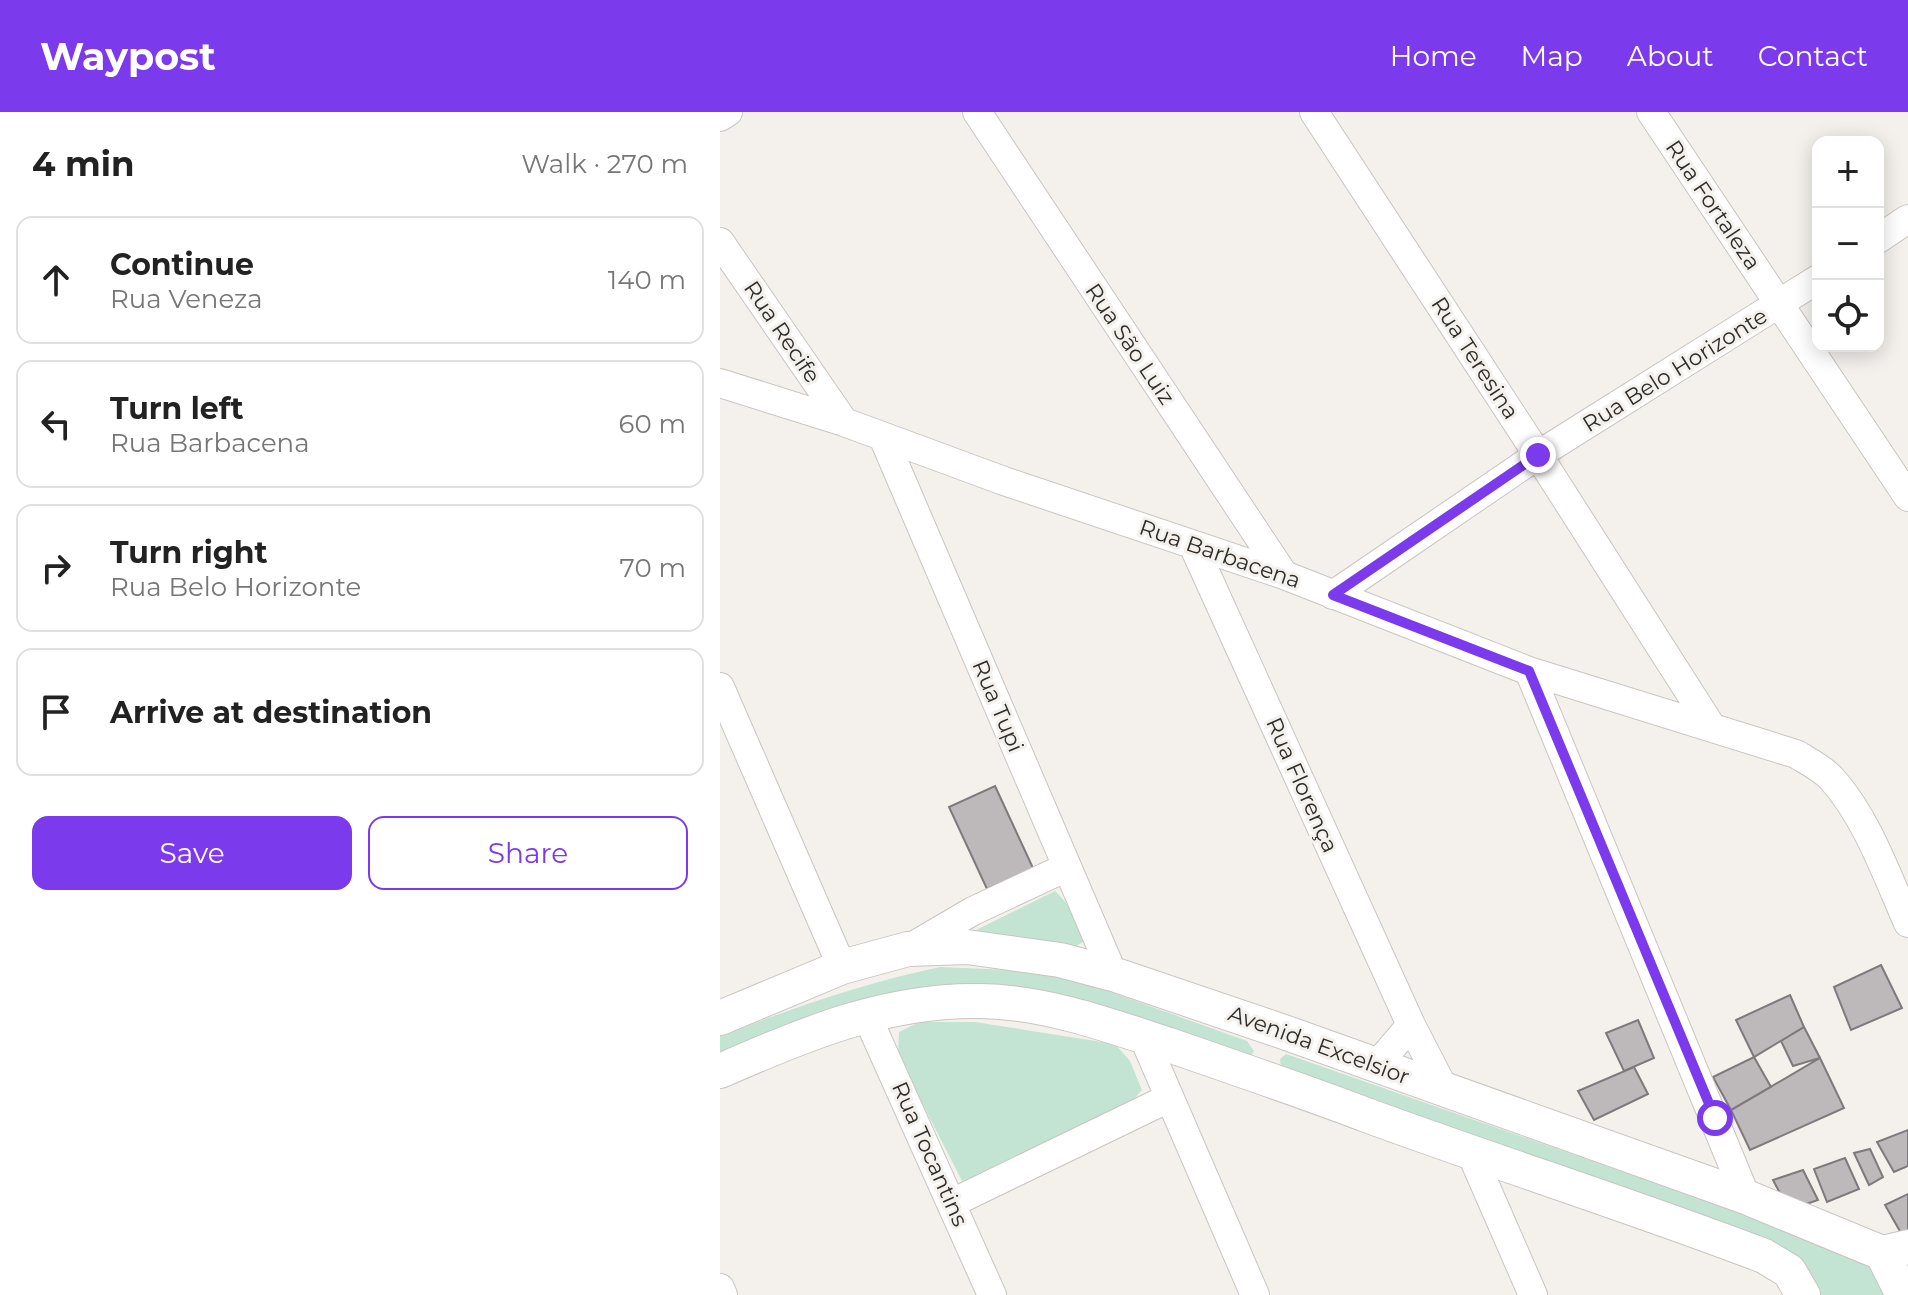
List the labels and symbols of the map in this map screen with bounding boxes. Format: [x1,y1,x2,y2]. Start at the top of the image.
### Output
street label: Rua Fortaleza [1660,135,1766,275]
street label: Rua Recife [738,276,826,388]
street label: Rua São Luiz [1080,278,1180,410]
street label: Rua Teresina [1425,292,1525,424]
street label: Rua Belo Horizonte [1578,302,1772,438]
route end [1520,437,1556,473]
street label: Rua Barbacena [1136,514,1304,594]
street label: Rua Tupi [967,656,1029,756]
street label: Rua Florença [1260,713,1344,857]
street label: Avenida Excelsior [1225,1000,1413,1090]
street label: Rua Tocantins [886,1078,974,1231]
route start [1697,1100,1733,1136]

